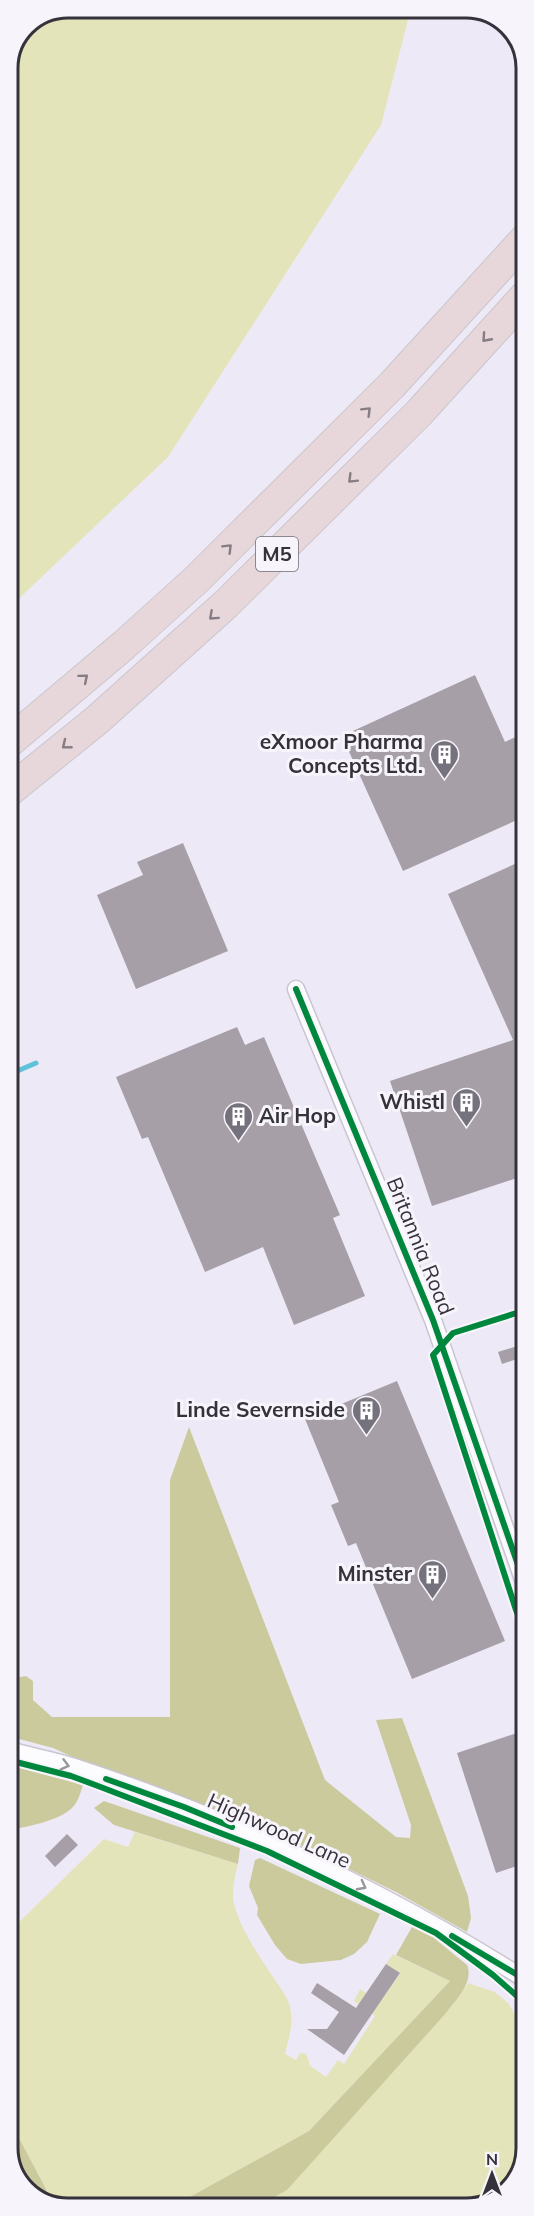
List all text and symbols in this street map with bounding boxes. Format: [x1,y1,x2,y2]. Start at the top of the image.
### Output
one-way arrow [482,331,493,342]
one-way arrow [359,407,370,418]
one-way arrow [348,472,359,483]
road number: M5 [256,537,298,571]
one-way arrow [221,544,232,555]
one-way arrow [209,609,220,620]
one-way arrow [77,674,88,685]
place label: eXmoor Pharma Concepts Ltd. [260,728,423,778]
one-way arrow [62,737,73,748]
building icon: eXmoor Pharma Concepts Ltd. [428,738,460,780]
building icon: Whistl [450,1086,482,1128]
place label: Whistl [379,1088,445,1114]
building icon: Air Hop [222,1100,254,1142]
place label: Air Hop [259,1102,336,1128]
street label: Britannia Road [382,1173,460,1318]
building icon: Linde Severnside [350,1394,382,1436]
place label: Linde Severnside [176,1396,345,1422]
building icon: Minster [417,1558,449,1600]
place label: Minster [338,1560,413,1586]
one-way arrow [60,1757,70,1770]
street label: Highwood Lane [204,1787,355,1873]
one-way arrow [356,1879,366,1890]
north arrow [462,2144,522,2204]
text: N [486,2149,498,2169]

